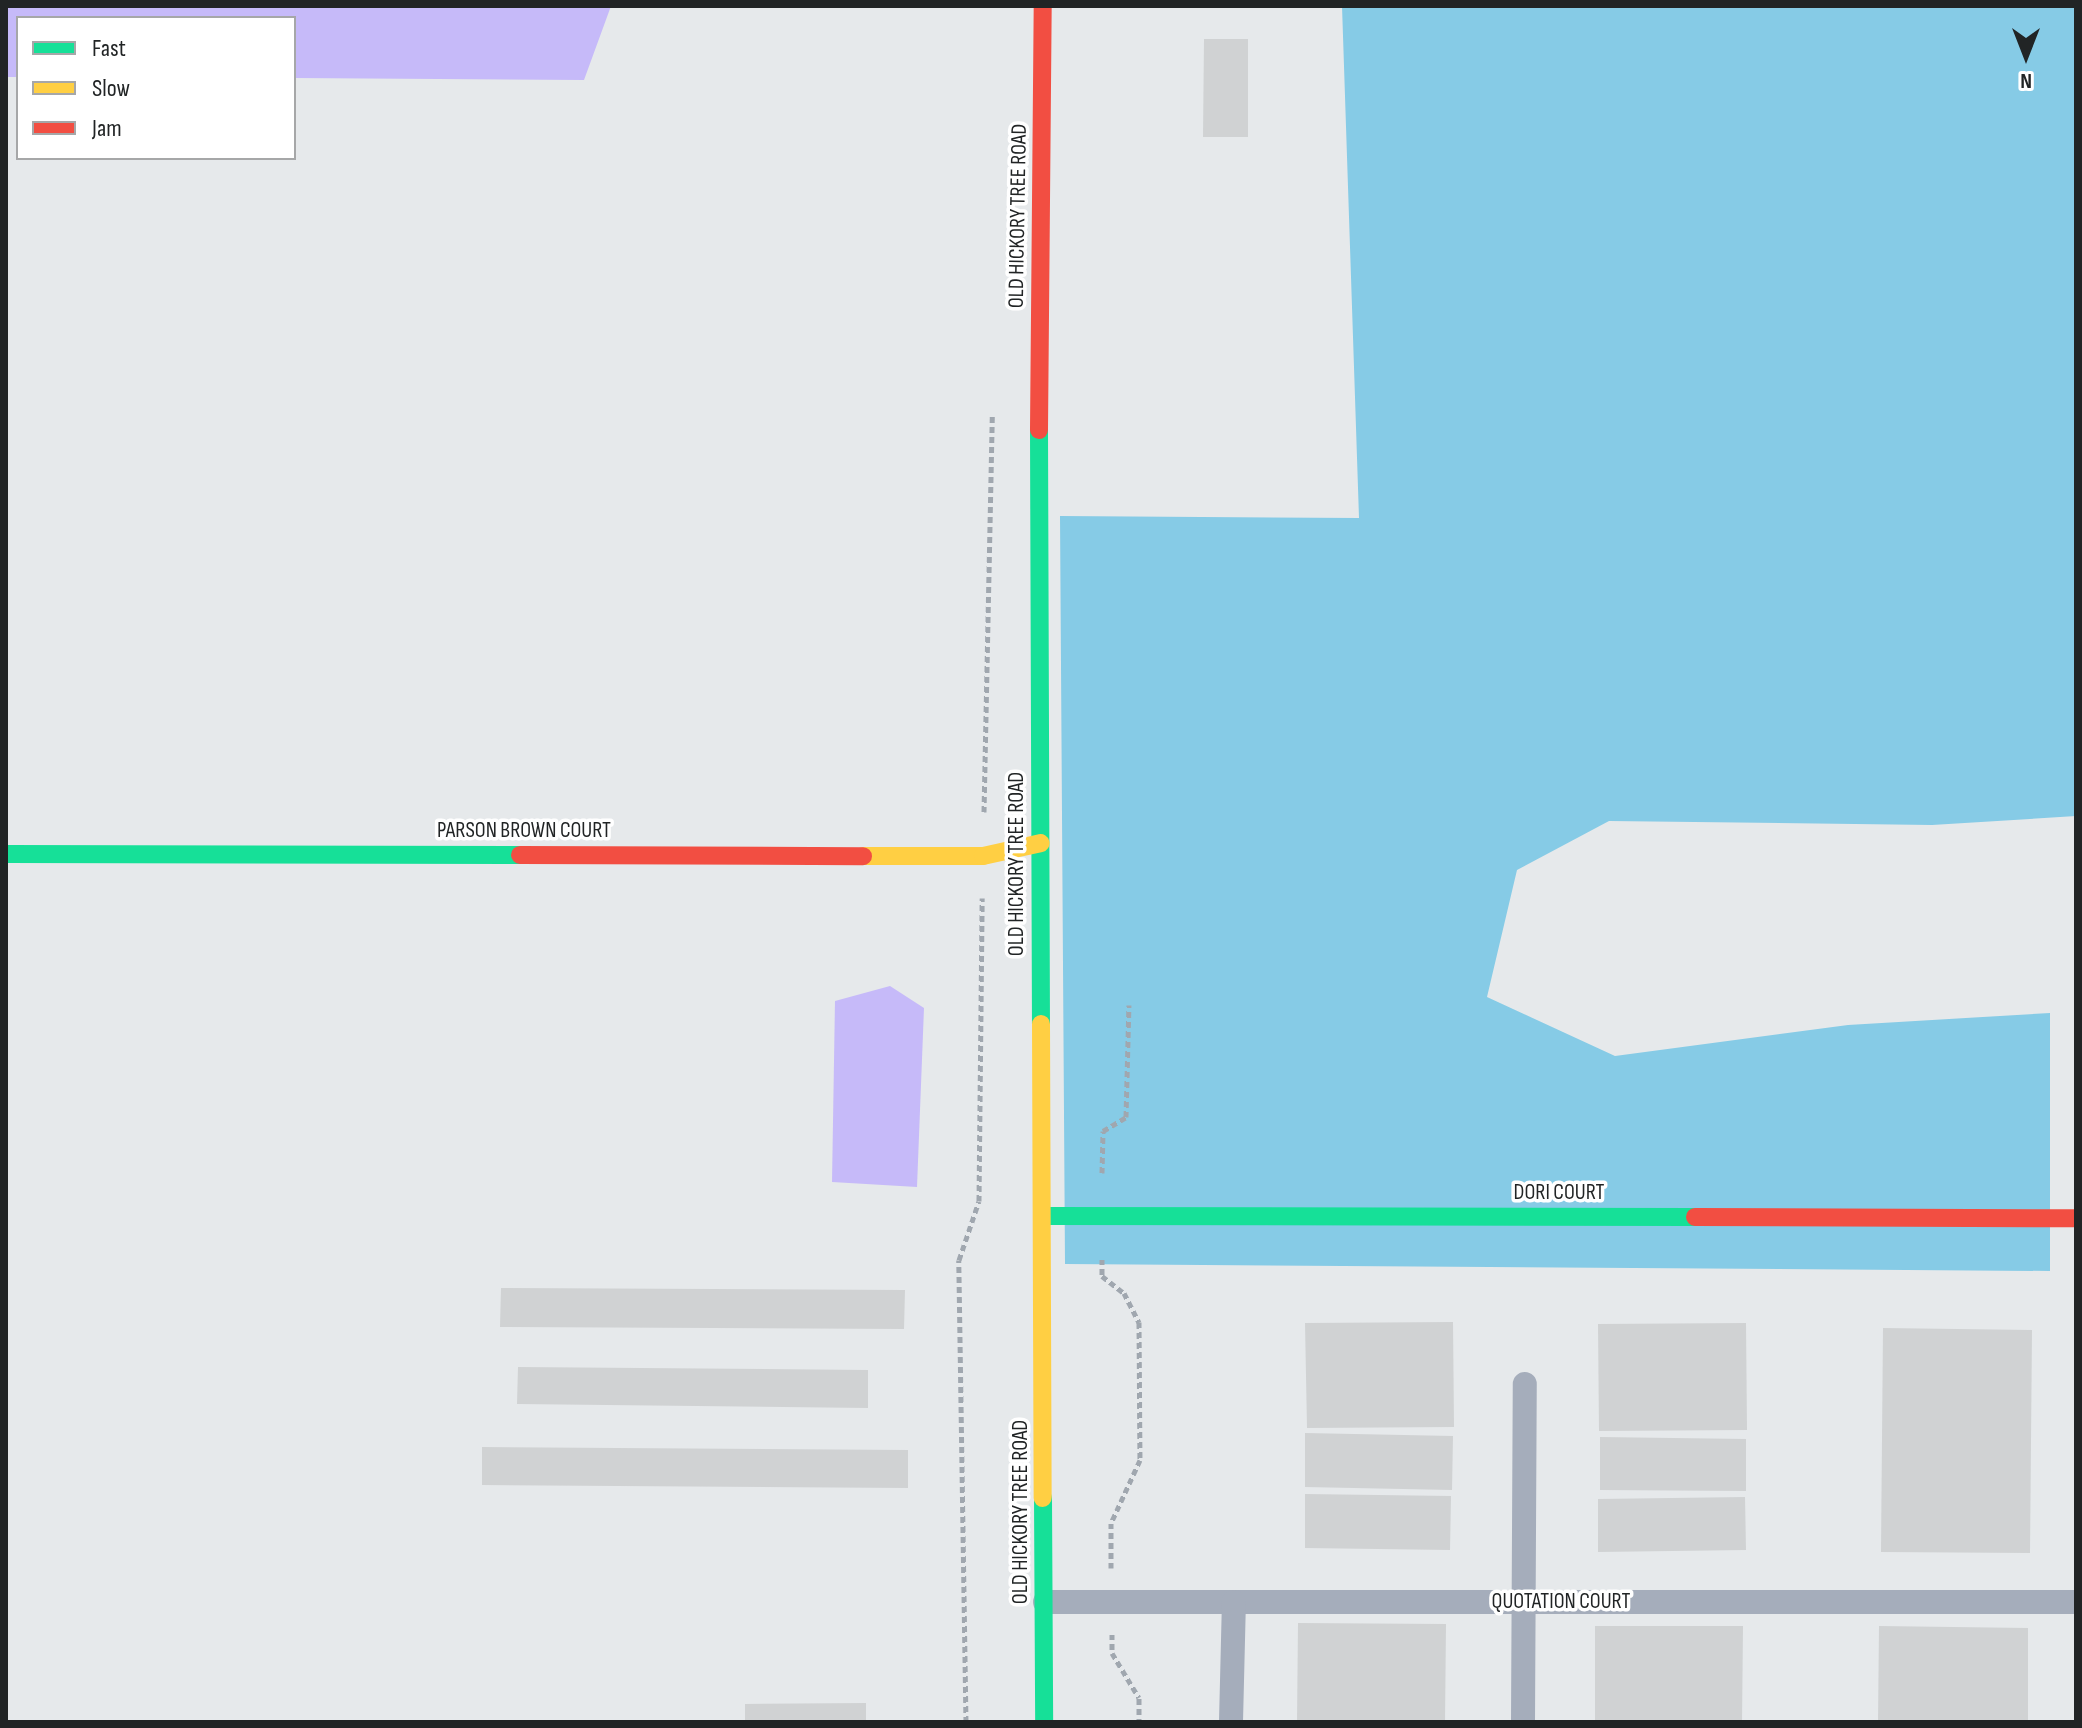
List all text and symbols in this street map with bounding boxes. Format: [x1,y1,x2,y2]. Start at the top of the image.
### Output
legend [16,16,296,160]
north arrow [1986,16,2066,96]
text: Fast [92,34,126,63]
text: N [2020,67,2032,94]
text: Slow [92,74,130,103]
text: Jam [92,114,122,143]
street label: OLD HICKORY TREE ROAD [1003,124,1033,308]
street label: OLD HICKORY TREE ROAD [1004,772,1030,956]
street label: PARSON BROWN COURT [437,818,611,844]
street label: DORI COURT [1514,1180,1604,1206]
street label: OLD HICKORY TREE ROAD [1008,1420,1034,1604]
street label: QUOTATION COURT [1492,1589,1630,1615]

